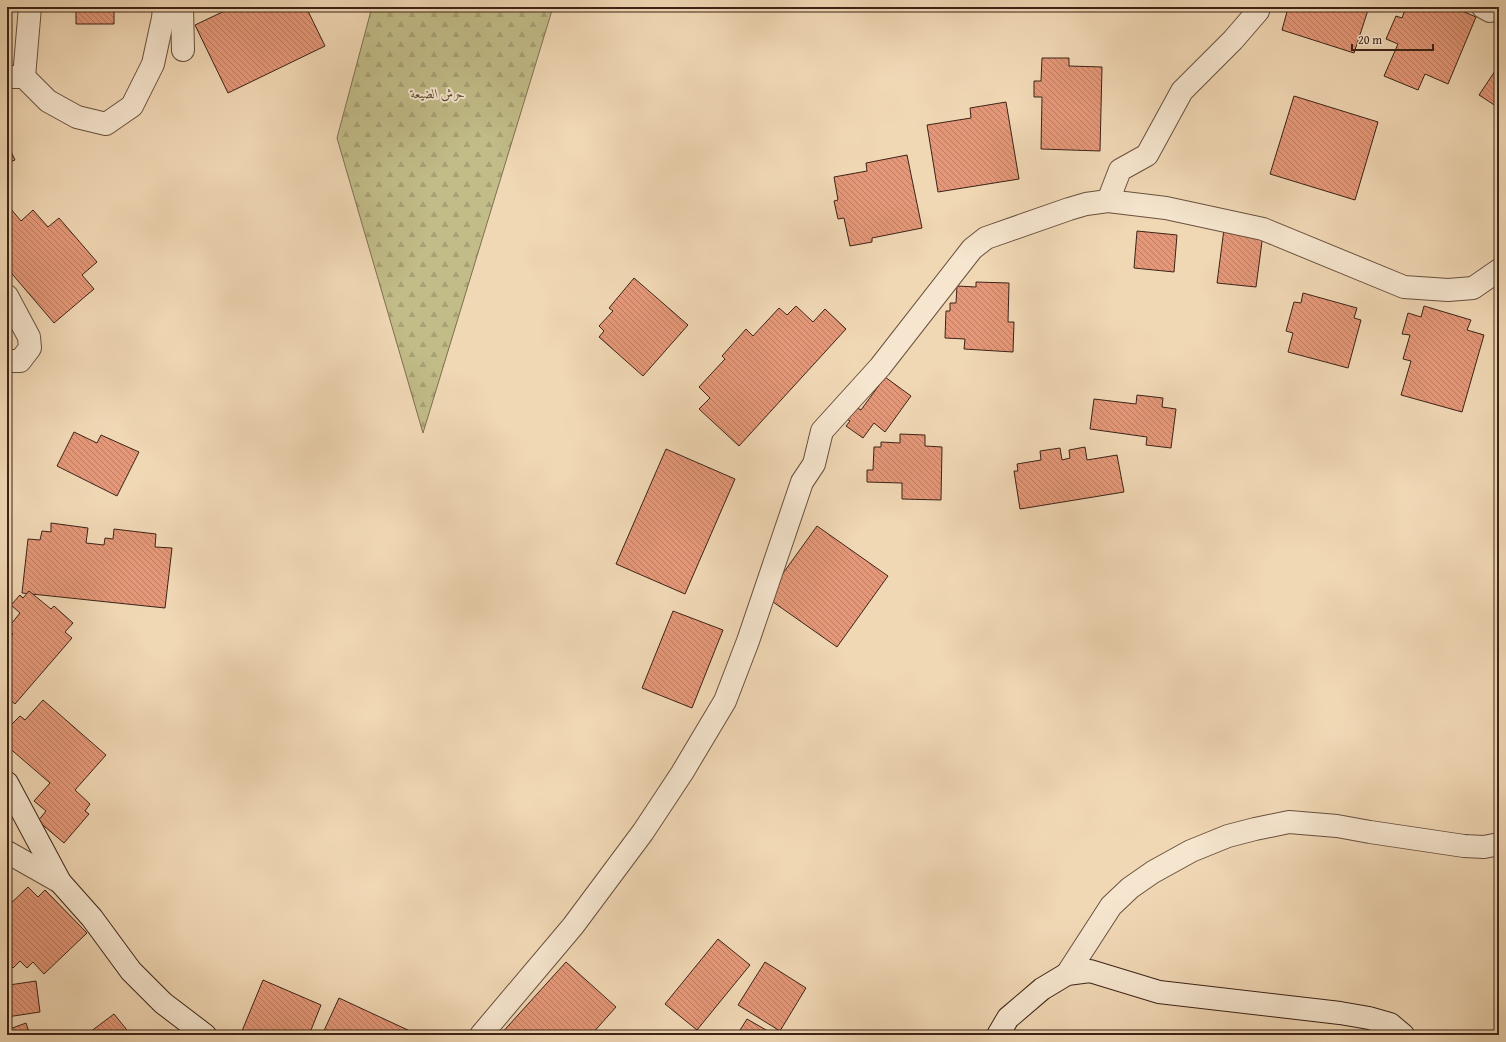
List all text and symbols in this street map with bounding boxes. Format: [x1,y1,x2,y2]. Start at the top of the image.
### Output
scale bar [1352,26,1433,52]
text: 20 m [1358,31,1382,48]
park label: حرش الضيعة [410,84,465,103]

